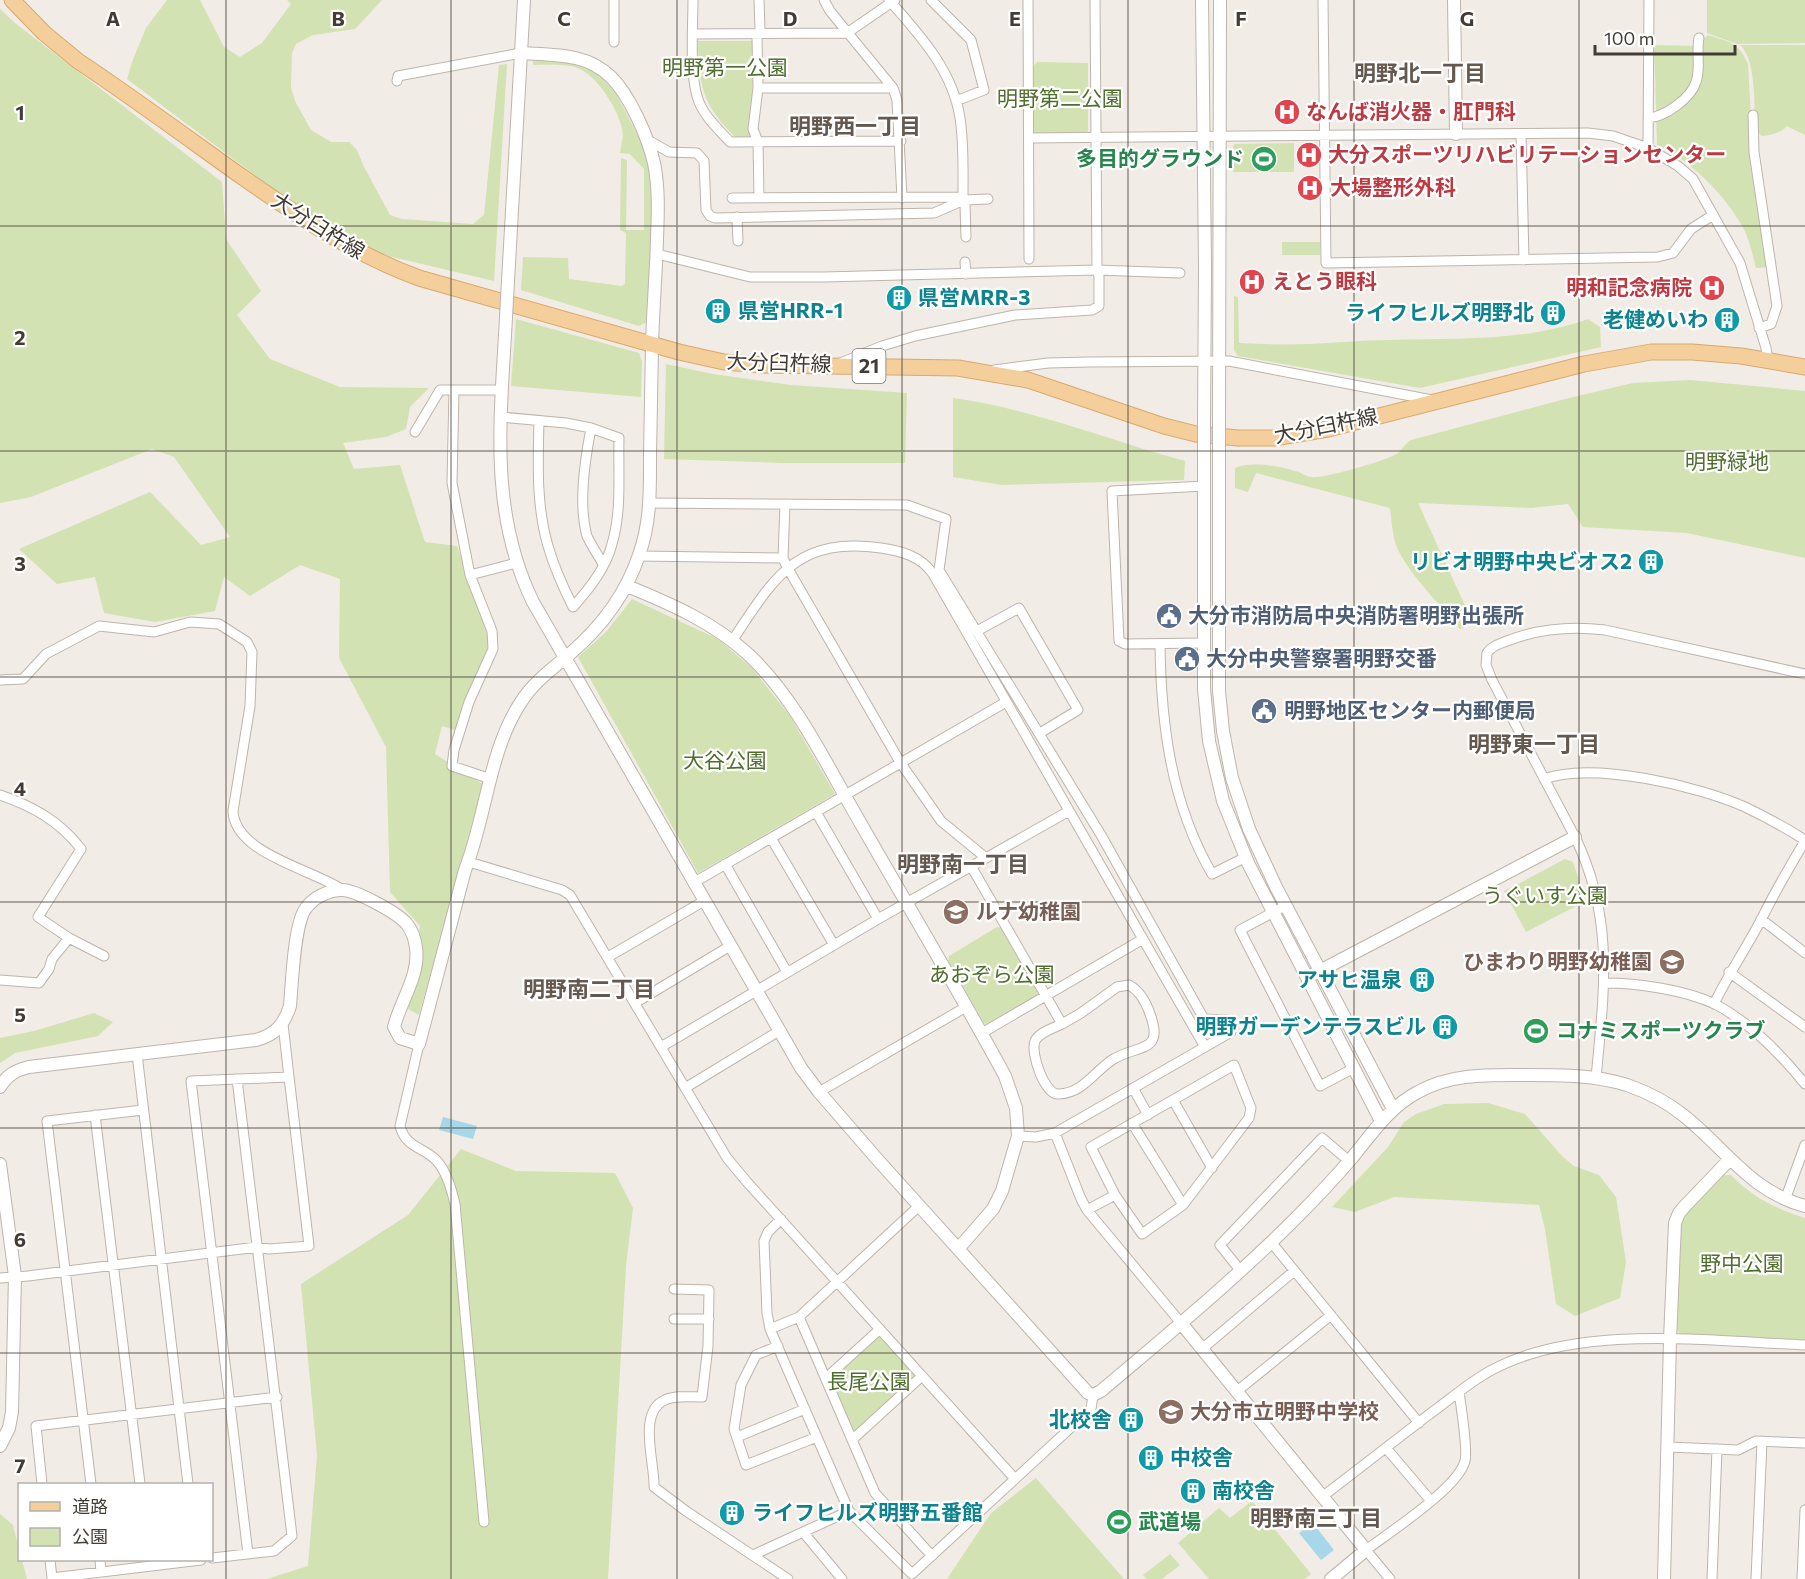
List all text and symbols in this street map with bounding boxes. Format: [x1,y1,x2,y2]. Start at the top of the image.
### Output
text: A [106,6,120,30]
text: B [331,6,345,30]
text: C [557,6,571,30]
text: D [783,6,797,30]
text: E [1009,6,1021,30]
text: F [1235,6,1247,30]
text: G [1460,6,1474,30]
scale bar [1595,18,1734,56]
text: 100 m [1604,27,1654,49]
park label: 明野第一公園 [662,54,788,79]
district label: 明野北一丁目 [1354,59,1486,86]
park label: 明野第二公園 [997,85,1123,110]
hospital icon: なんば消火器・肛門科 [1272,97,1302,127]
place label: なんば消火器・肛門科 [1306,98,1516,123]
text: 1 [15,100,25,124]
district label: 明野西一丁目 [789,112,921,139]
hospital icon: 大分スポーツリハビリテーションセンター [1294,140,1324,170]
place label: 大分スポーツリハビリテーションセンター [1328,141,1726,166]
sports icon: 多目的グラウンド [1249,144,1279,174]
place label: 多目的グラウンド [1076,145,1244,170]
hospital icon: 大場整形外科 [1295,173,1325,203]
place label: 大場整形外科 [1330,174,1456,199]
street label: 大分臼杵線 [268,186,370,263]
hospital icon: えとう眼科 [1237,267,1267,297]
place label: えとう眼科 [1272,268,1377,293]
hospital icon: 明和記念病院 [1697,273,1727,303]
place label: 明和記念病院 [1566,274,1692,299]
building icon: 県営MRR-3 [884,283,914,313]
place label: 県営MRR-3 [918,284,1030,309]
building icon: 県営HRR-1 [703,296,733,326]
place label: 県営HRR-1 [738,297,843,322]
building icon: ライフヒルズ明野北 [1538,298,1568,328]
place label: ライフヒルズ明野北 [1345,299,1534,324]
building icon: 老健めいわ [1712,305,1742,335]
place label: 老健めいわ [1603,306,1708,331]
text: 2 [14,325,26,349]
street label: 大分臼杵線 [726,347,832,376]
road number: 21 [852,349,886,383]
street label: 大分臼杵線 [1272,402,1380,447]
park label: 明野緑地 [1685,448,1769,473]
building icon: リビオ明野中央ビオス2 [1636,547,1666,577]
place label: リビオ明野中央ビオス2 [1410,548,1632,573]
text: 3 [14,551,26,575]
public building icon: 大分市消防局中央消防署明野出張所 [1154,601,1184,631]
place label: 大分市消防局中央消防署明野出張所 [1188,602,1524,627]
public building icon: 大分中央警察署明野交番 [1172,644,1202,674]
place label: 大分中央警察署明野交番 [1206,645,1437,670]
public building icon: 明野地区センター内郵便局 [1249,696,1279,726]
place label: 明野地区センター内郵便局 [1284,697,1536,722]
district label: 明野東一丁目 [1468,730,1600,757]
park label: 大谷公園 [683,747,767,772]
text: 4 [14,776,26,800]
district label: 明野南一丁目 [897,850,1029,877]
park label: うぐいす公園 [1482,882,1608,907]
school or university icon: ルナ幼稚園 [941,897,971,927]
place label: ルナ幼稚園 [976,898,1081,923]
school or university icon: ひまわり明野幼稚園 [1657,947,1687,977]
place label: ひまわり明野幼稚園 [1463,948,1652,973]
park label: あおぞら公園 [929,961,1055,986]
building icon: アサヒ温泉 [1407,965,1437,995]
place label: アサヒ温泉 [1297,966,1402,991]
district label: 明野南二丁目 [523,975,655,1002]
text: 5 [14,1002,26,1026]
building icon: 明野ガーデンテラスビル [1430,1012,1460,1042]
place label: 明野ガーデンテラスビル [1195,1013,1426,1038]
sports icon: コナミスポーツクラブ [1521,1016,1551,1046]
place label: コナミスポーツクラブ [1556,1017,1766,1042]
text: 6 [14,1227,26,1251]
park label: 野中公園 [1700,1250,1784,1275]
park label: 長尾公園 [827,1368,911,1393]
school or university icon: 大分市立明野中学校 [1156,1397,1186,1427]
place label: 大分市立明野中学校 [1190,1398,1379,1423]
building icon: 北校舎 [1116,1405,1146,1435]
place label: 北校舎 [1049,1406,1112,1431]
building icon: 中校舎 [1136,1443,1166,1473]
place label: 中校舎 [1170,1444,1233,1469]
text: 7 [15,1453,26,1477]
building icon: 南校舎 [1178,1476,1208,1506]
place label: 南校舎 [1212,1477,1275,1502]
legend [18,1483,213,1561]
text: 道路 [72,1495,108,1517]
building icon: ライフヒルズ明野五番館 [717,1498,747,1528]
place label: ライフヒルズ明野五番館 [752,1499,983,1524]
district label: 明野南三丁目 [1250,1504,1382,1531]
sports icon: 武道場 [1104,1507,1134,1537]
place label: 武道場 [1138,1508,1201,1533]
text: 公園 [72,1525,108,1547]

